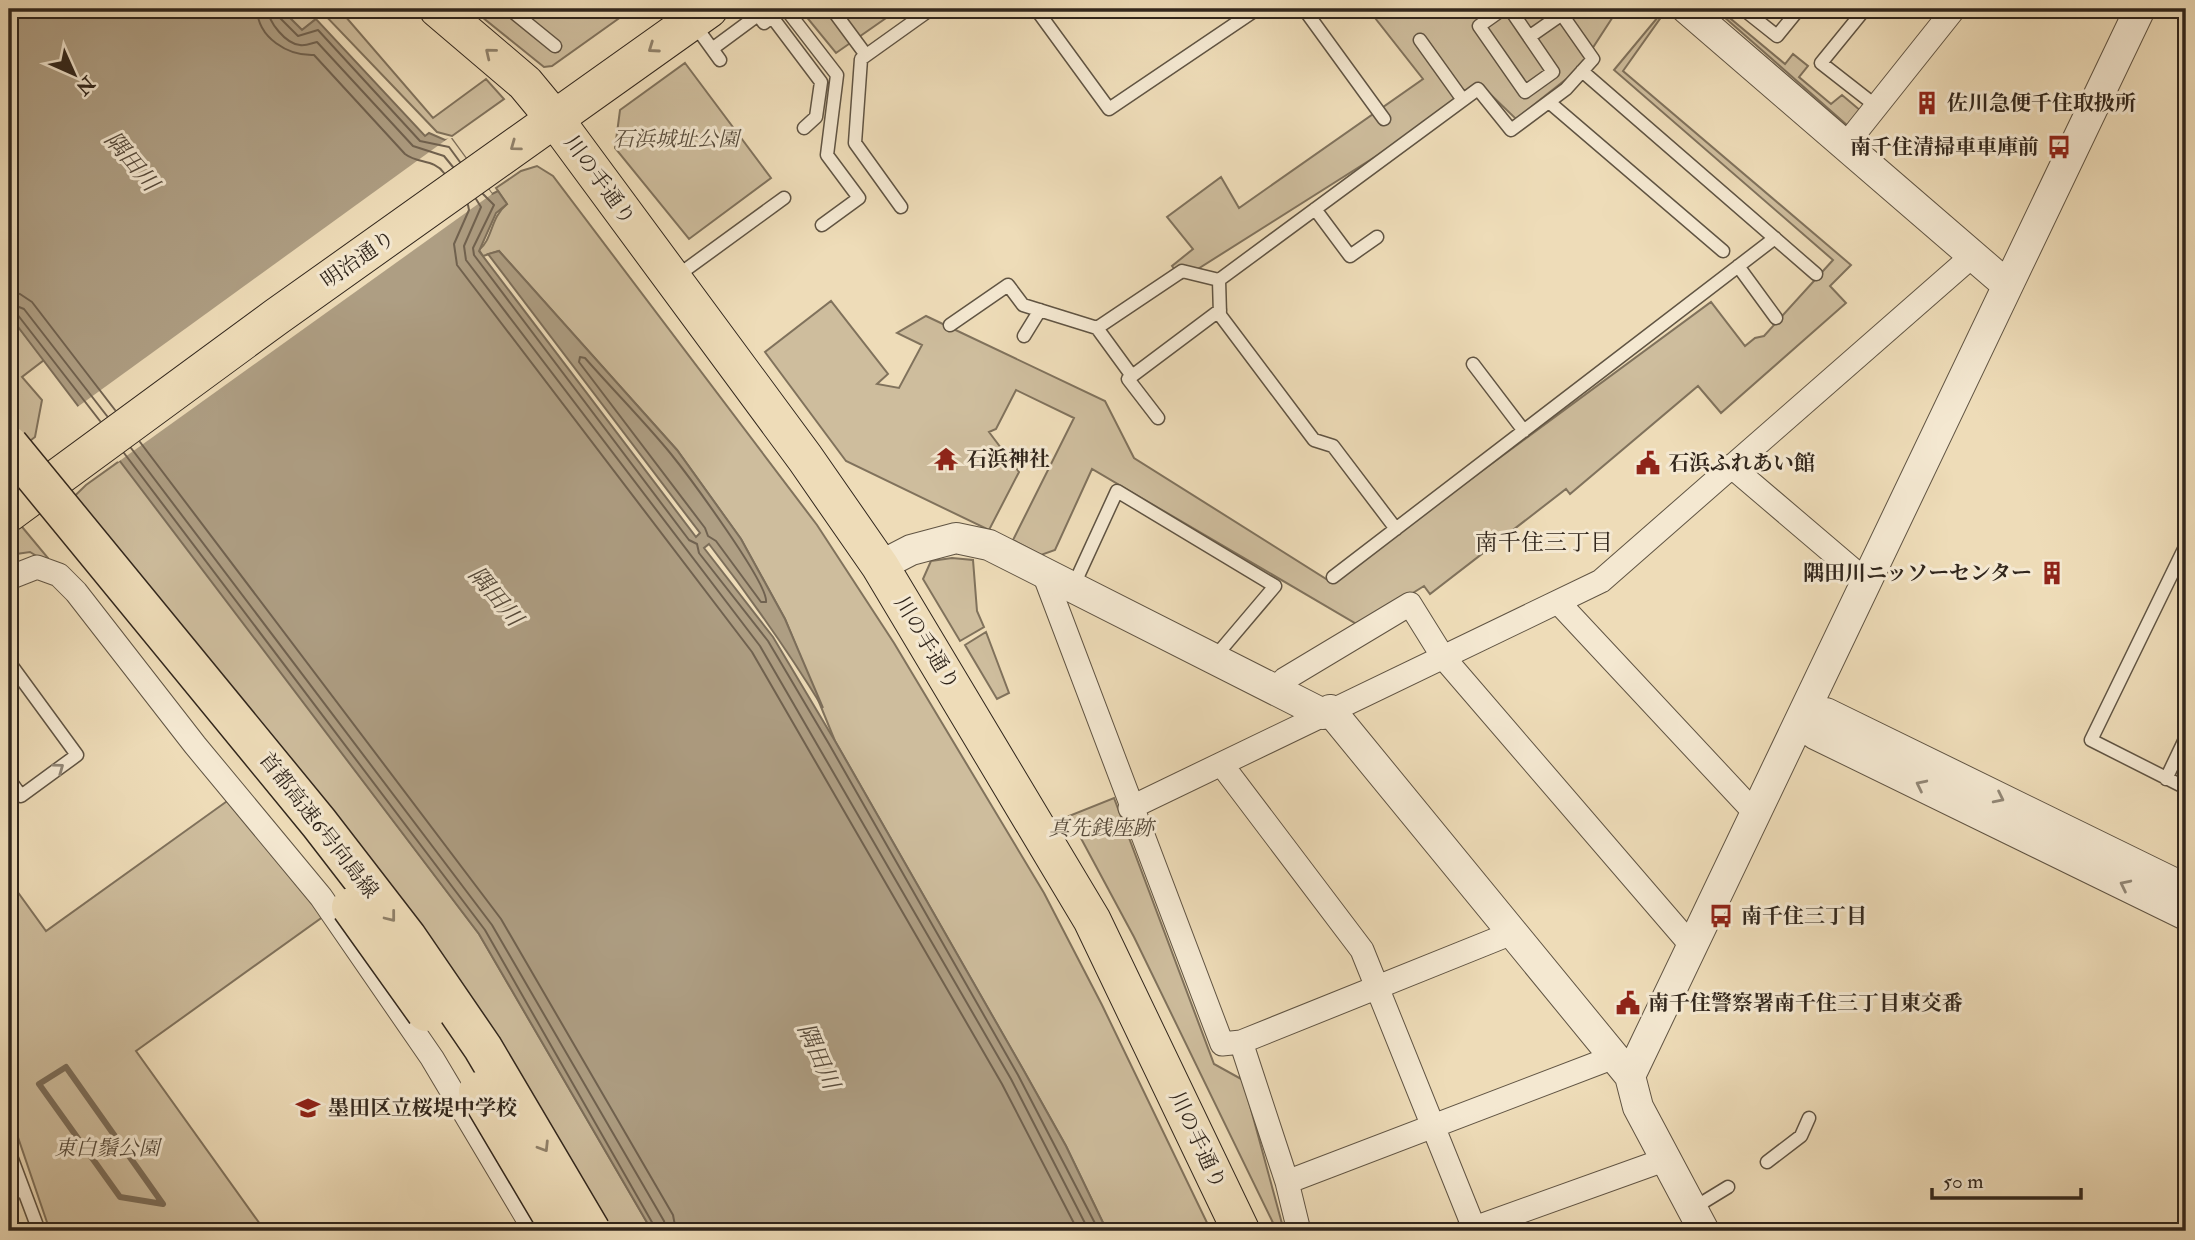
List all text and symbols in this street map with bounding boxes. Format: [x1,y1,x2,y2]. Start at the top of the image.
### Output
north arrow [38,38,108,108]
one-way arrow [648,40,661,52]
one-way arrow [485,48,497,61]
text: N [70,70,101,101]
building icon: 佐川急便千住取扱所 [1913,89,1941,117]
place label: 佐川急便千住取扱所 [1947,90,2136,117]
water label: 隅田川 [98,126,167,199]
park label: 石浜城址公園 [613,126,742,153]
street label: 川の手通り [558,130,641,231]
bus stop icon: 南千住清掃車車庫前 [2045,133,2073,161]
place label: 南千住清掃車車庫前 [1850,134,2039,161]
one-way arrow [510,138,523,151]
street label: 明治通り [316,224,400,295]
temple icon: 石浜神社 [932,445,960,473]
place label: 石浜神社 [966,446,1050,473]
public building icon: 石浜ふれあい館 [1634,449,1662,477]
place label: 石浜ふれあい館 [1668,450,1815,477]
district label: 南千住三丁目 [1475,528,1613,557]
building icon: 隅田川ニッソーセンター [2038,559,2066,587]
place label: 隅田川ニッソーセンター [1803,560,2032,587]
water label: 隅田川 [462,561,531,634]
street label: 川の手通り [888,591,965,695]
street label: 首都高速6号向島線 [253,747,384,904]
one-way arrow [51,764,64,777]
one-way arrow [1916,780,1928,794]
one-way arrow [1992,789,2004,803]
park label: 真先銭座跡 [1049,815,1156,842]
one-way arrow [2120,880,2132,894]
bus stop icon: 南千住三丁目 [1707,902,1735,930]
place label: 南千住三丁目 [1741,903,1867,930]
one-way arrow [383,909,396,921]
public building icon: 南千住警察署南千住三丁目東交番 [1614,989,1642,1017]
place label: 南千住警察署南千住三丁目東交番 [1648,990,1963,1017]
water label: 隅田川 [791,1019,847,1096]
street label: 川の手通り [1163,1087,1232,1193]
school or university icon: 墨田区立桜堤中学校 [294,1094,322,1122]
place label: 墨田区立桜堤中学校 [328,1095,517,1122]
park label: 東白鬚公園 [55,1135,162,1162]
one-way arrow [535,1140,548,1153]
scale bar [1932,1156,2081,1200]
text: 50 m [1943,1168,1984,1195]

